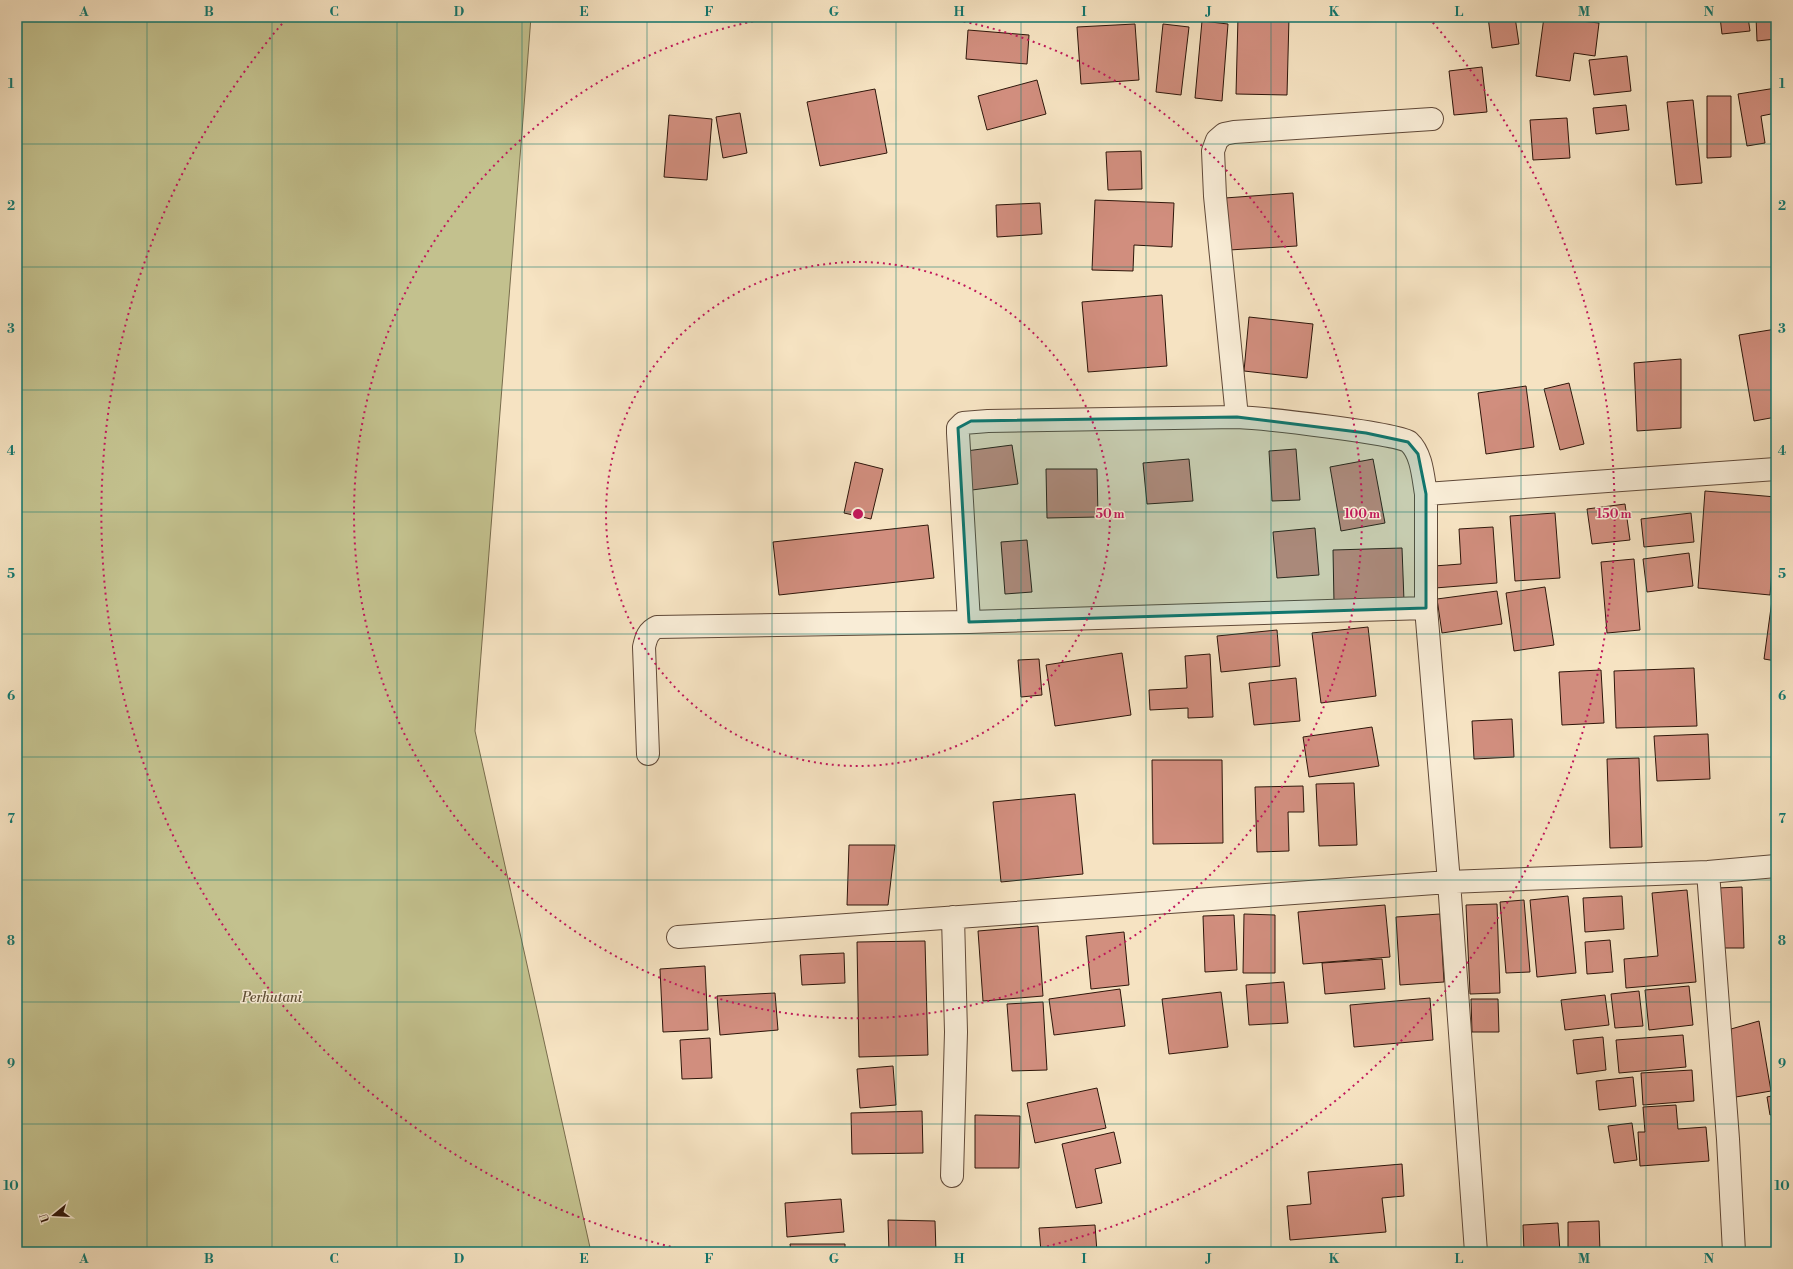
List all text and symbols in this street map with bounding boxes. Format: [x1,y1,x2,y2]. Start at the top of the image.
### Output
text: A [78,4,89,20]
text: B [204,4,214,20]
text: C [329,4,339,20]
text: D [454,4,464,20]
text: E [579,4,589,20]
text: F [704,4,714,20]
text: G [829,4,840,20]
text: H [954,4,965,20]
text: I [1081,4,1087,20]
text: J [1204,4,1212,20]
text: K [1329,4,1340,20]
text: L [1455,4,1464,20]
text: M [1578,4,1590,20]
text: N [1704,4,1715,20]
text: 1 [8,76,15,92]
text: 1 [1779,76,1786,92]
text: 2 [7,198,15,214]
text: 2 [1778,198,1786,214]
text: 3 [7,321,15,337]
text: 3 [1778,321,1786,337]
text: 4 [7,443,16,459]
text: 4 [1778,443,1787,459]
centre of rings [851,507,865,521]
text: 50 m [1095,507,1125,522]
text: 100 m [1344,507,1380,522]
text: 150 m [1597,507,1631,522]
text: 5 [7,566,15,582]
text: 5 [1778,566,1786,582]
text: 6 [7,688,15,704]
text: 6 [1778,688,1786,704]
text: 7 [7,811,15,827]
text: 7 [1778,811,1786,827]
text: 8 [7,933,15,949]
text: 8 [1778,933,1786,949]
park label: Perhutani [241,989,303,1007]
text: 9 [7,1056,15,1072]
text: 9 [1778,1056,1786,1072]
text: 10 [3,1178,19,1194]
text: 10 [1774,1178,1790,1194]
north arrow [34,1195,74,1235]
text: U [37,1211,53,1224]
text: A [78,1251,89,1267]
text: B [204,1251,214,1267]
text: C [329,1251,339,1267]
text: D [454,1251,464,1267]
text: E [579,1251,589,1267]
text: F [704,1251,714,1267]
text: G [829,1251,840,1267]
text: H [954,1251,965,1267]
text: I [1081,1251,1087,1267]
text: J [1204,1251,1212,1267]
text: K [1329,1251,1340,1267]
text: L [1455,1251,1464,1267]
text: M [1578,1251,1590,1267]
text: N [1704,1251,1715,1267]

